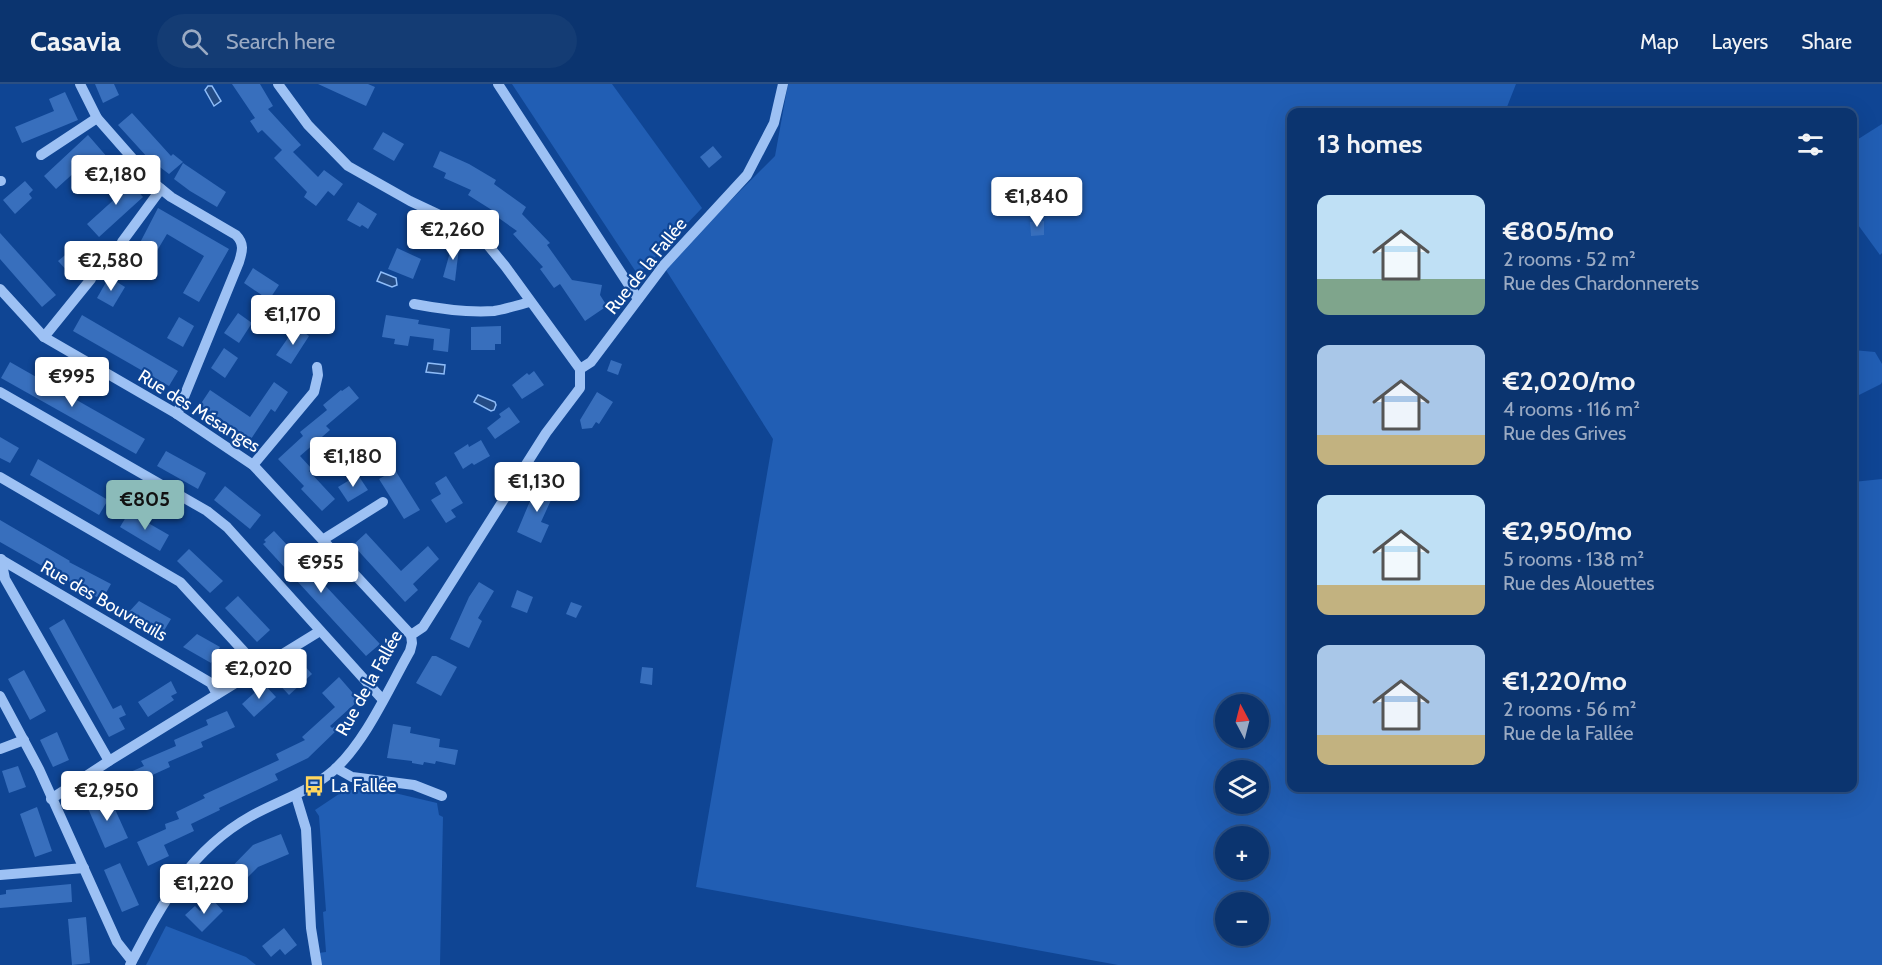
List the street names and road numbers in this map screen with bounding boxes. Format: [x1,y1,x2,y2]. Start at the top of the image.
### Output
street label: Rue de la Fallée [601,213,691,319]
street label: Rue des Mésanges [134,365,264,457]
street label: Rue des Bouvreuils [37,556,171,646]
street label: Rue de la Fallée [331,626,407,740]

